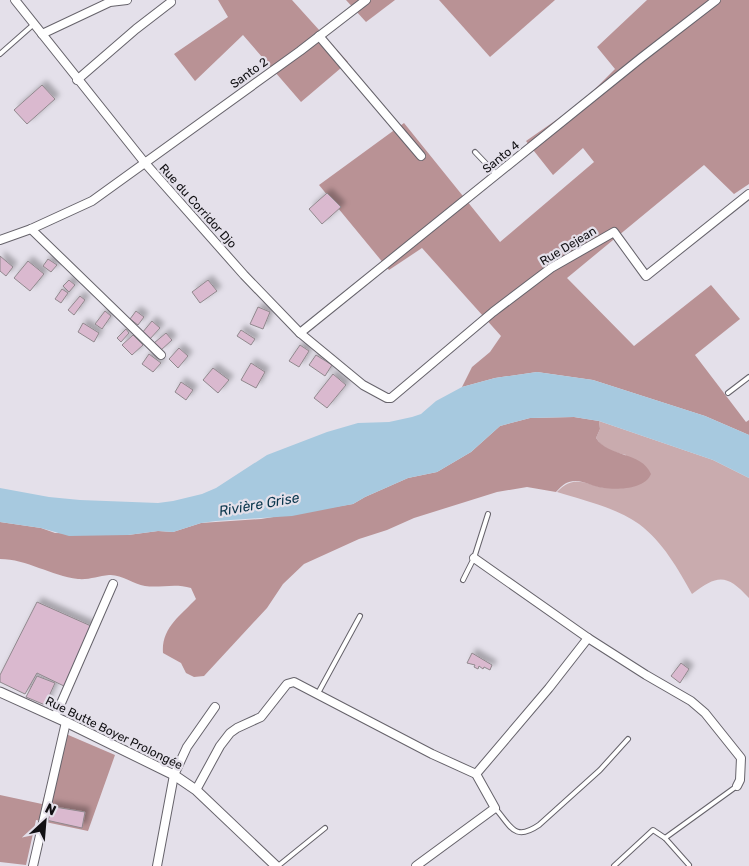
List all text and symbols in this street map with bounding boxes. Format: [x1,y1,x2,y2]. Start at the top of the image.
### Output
street label: Santo 2 [228,55,270,91]
street label: Santo 4 [480,138,523,176]
street label: Rue du Corridor Djo [157,161,240,251]
street label: Rue Dejean [537,224,599,268]
water label: Rivière Grise [218,489,301,520]
street label: Rue Butte Boyer Prolongée [43,694,185,772]
north arrow [20,796,70,846]
text: N [42,800,59,820]

